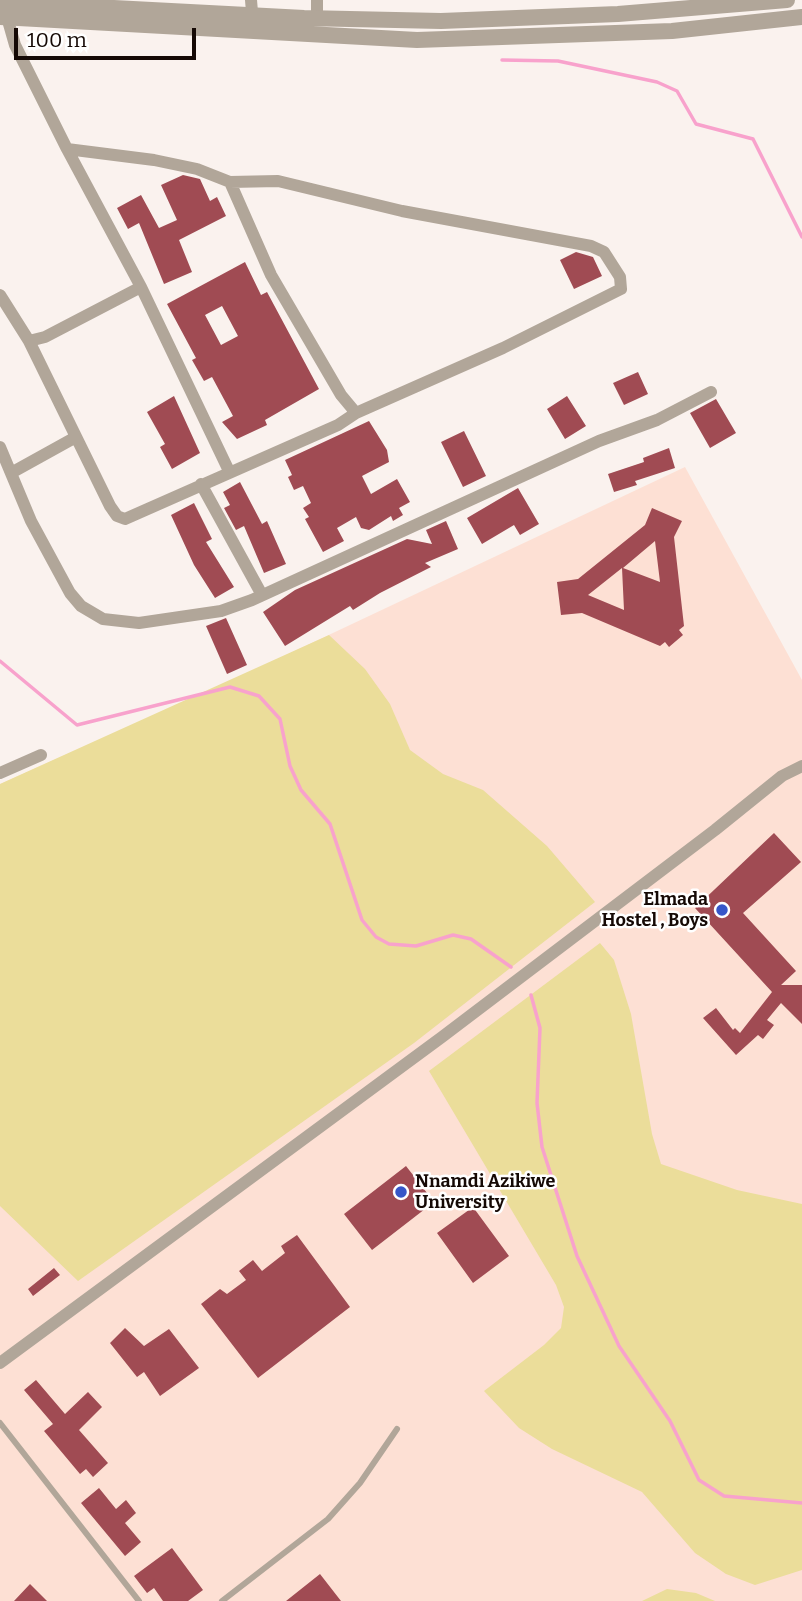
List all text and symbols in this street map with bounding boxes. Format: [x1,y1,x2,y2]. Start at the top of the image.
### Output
scale bar [18,14,200,58]
text: 100 m [27,27,87,53]
place label: Elmada Hostel , Boys [601,889,708,932]
marker: Elmada Hostel , Boys [714,902,730,918]
place label: Nnamdi Azikiwe University [415,1171,555,1214]
marker: Nnamdi Azikiwe University [393,1184,409,1200]

